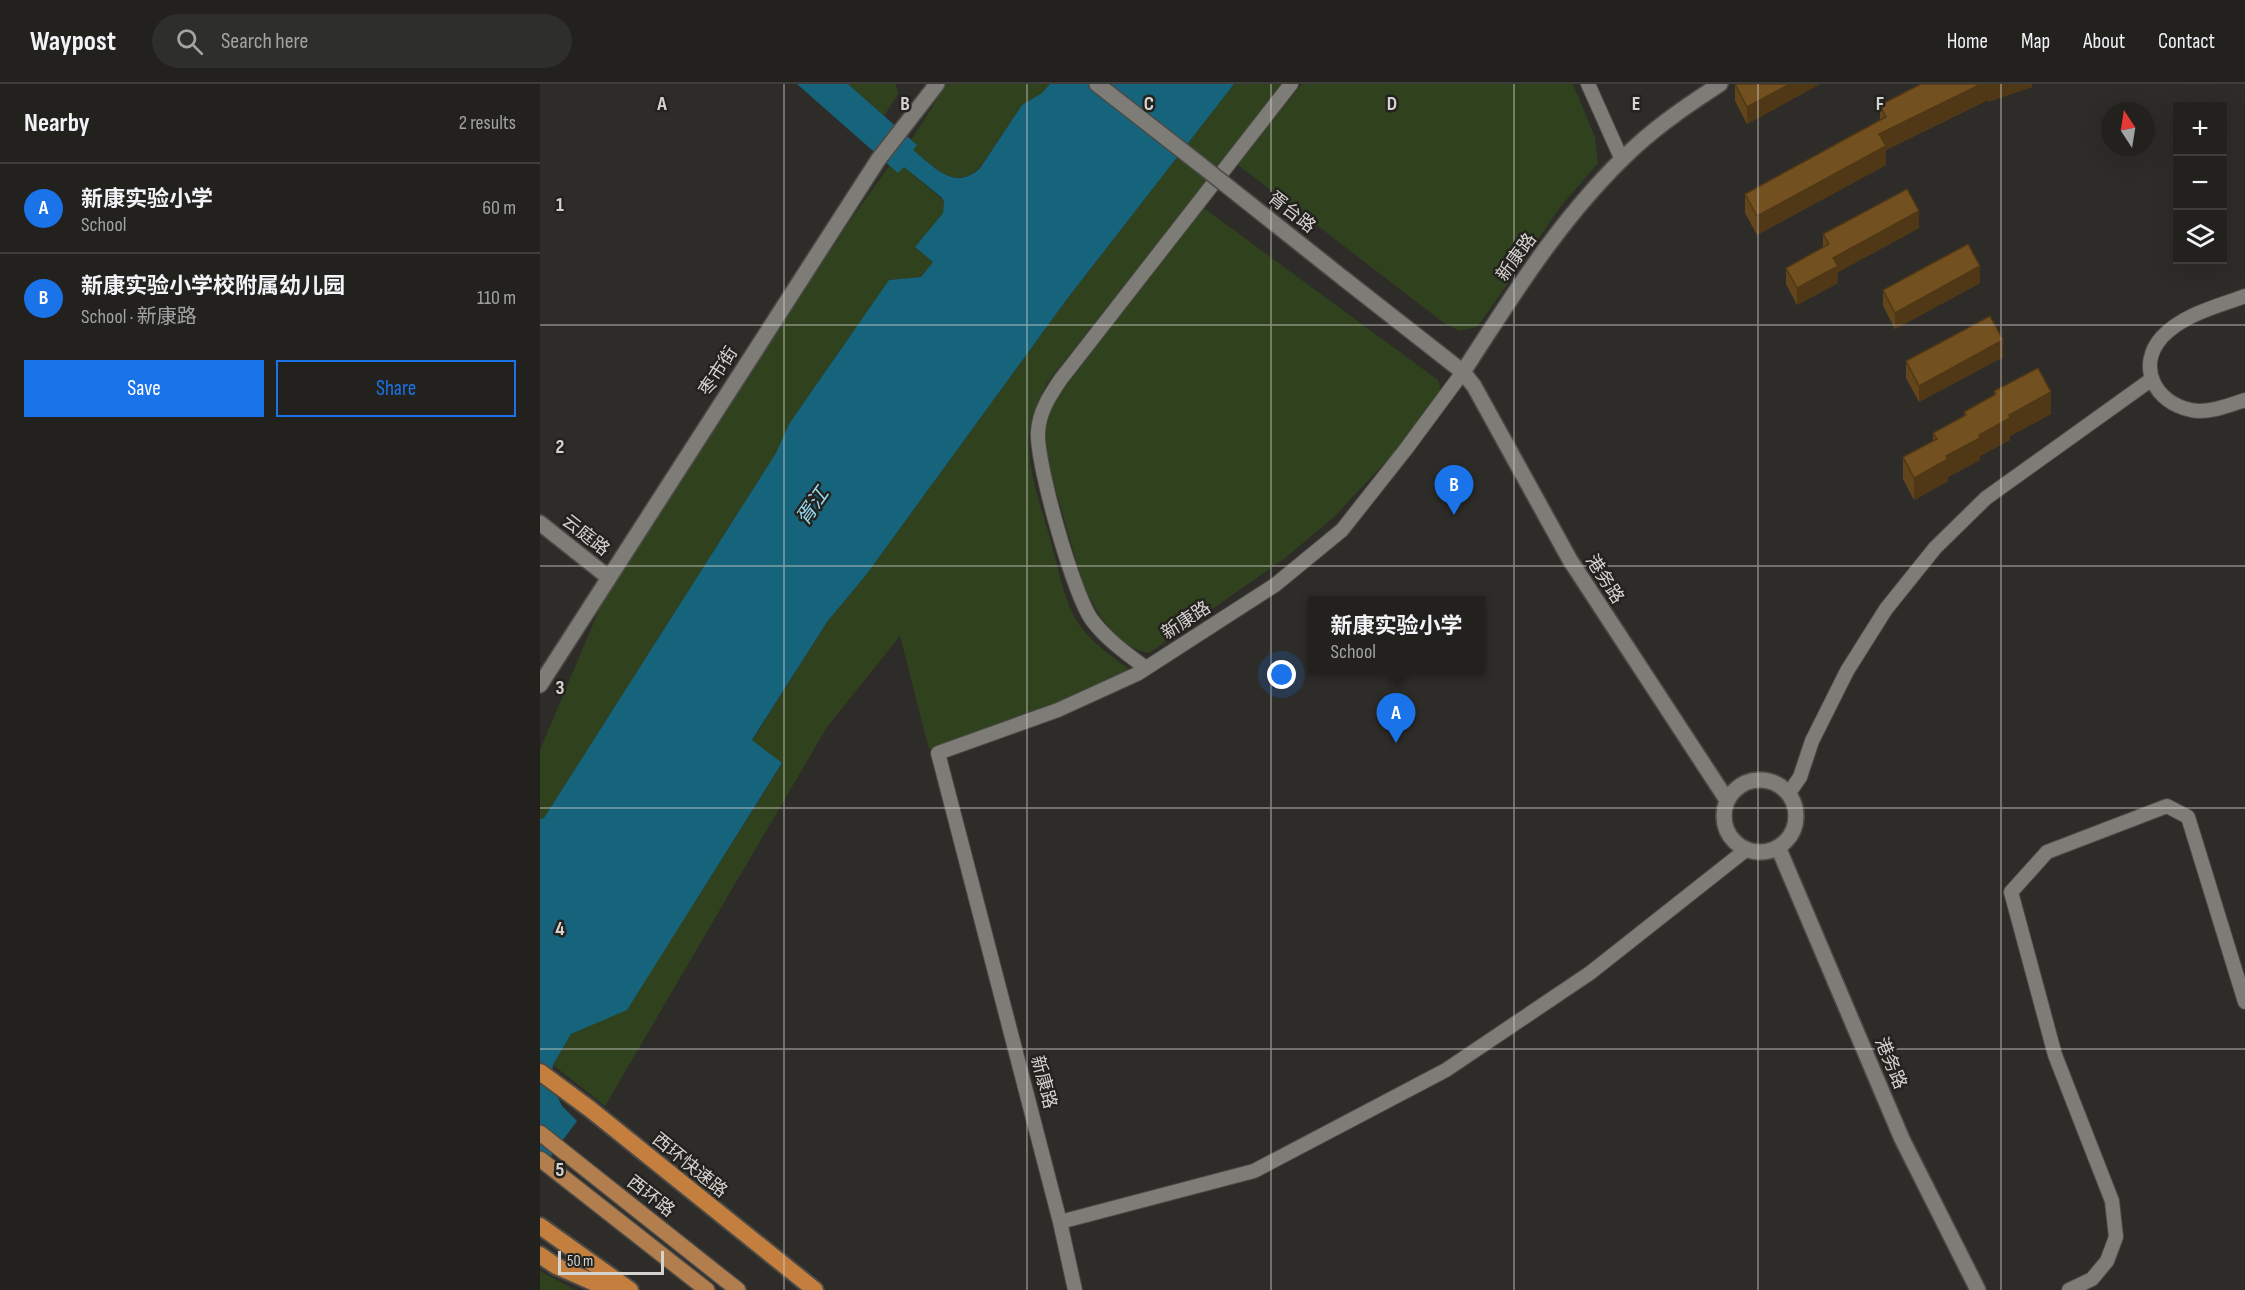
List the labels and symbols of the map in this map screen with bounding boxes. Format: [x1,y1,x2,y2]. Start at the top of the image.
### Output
text: A [656,92,667,116]
text: B [900,92,910,116]
text: C [1144,92,1154,116]
text: D [1387,92,1397,116]
text: E [1632,92,1640,116]
text: F [1876,92,1884,116]
north arrow [2101,102,2155,156]
street label: 胥台路 [1264,187,1319,237]
text: 1 [556,193,564,217]
street label: 新康路 [1492,229,1541,285]
street label: 枣市街 [695,343,742,400]
text: 2 [556,435,564,459]
pin: B [1434,466,1474,515]
water label: 胥江 [792,482,835,530]
street label: 云庭路 [558,510,613,560]
street label: 港务路 [1581,551,1628,608]
street label: 新康路 [1158,597,1215,644]
your location [1267,660,1296,689]
text: 3 [556,676,565,700]
pin: A [1376,694,1416,743]
text: 4 [555,917,565,941]
street label: 港务路 [1870,1034,1911,1092]
street label: 新康路 [1026,1053,1061,1111]
street label: 西环快速路 [648,1129,731,1202]
text: 5 [556,1158,565,1182]
street label: 西环路 [623,1171,678,1221]
scale bar [558,1248,664,1276]

